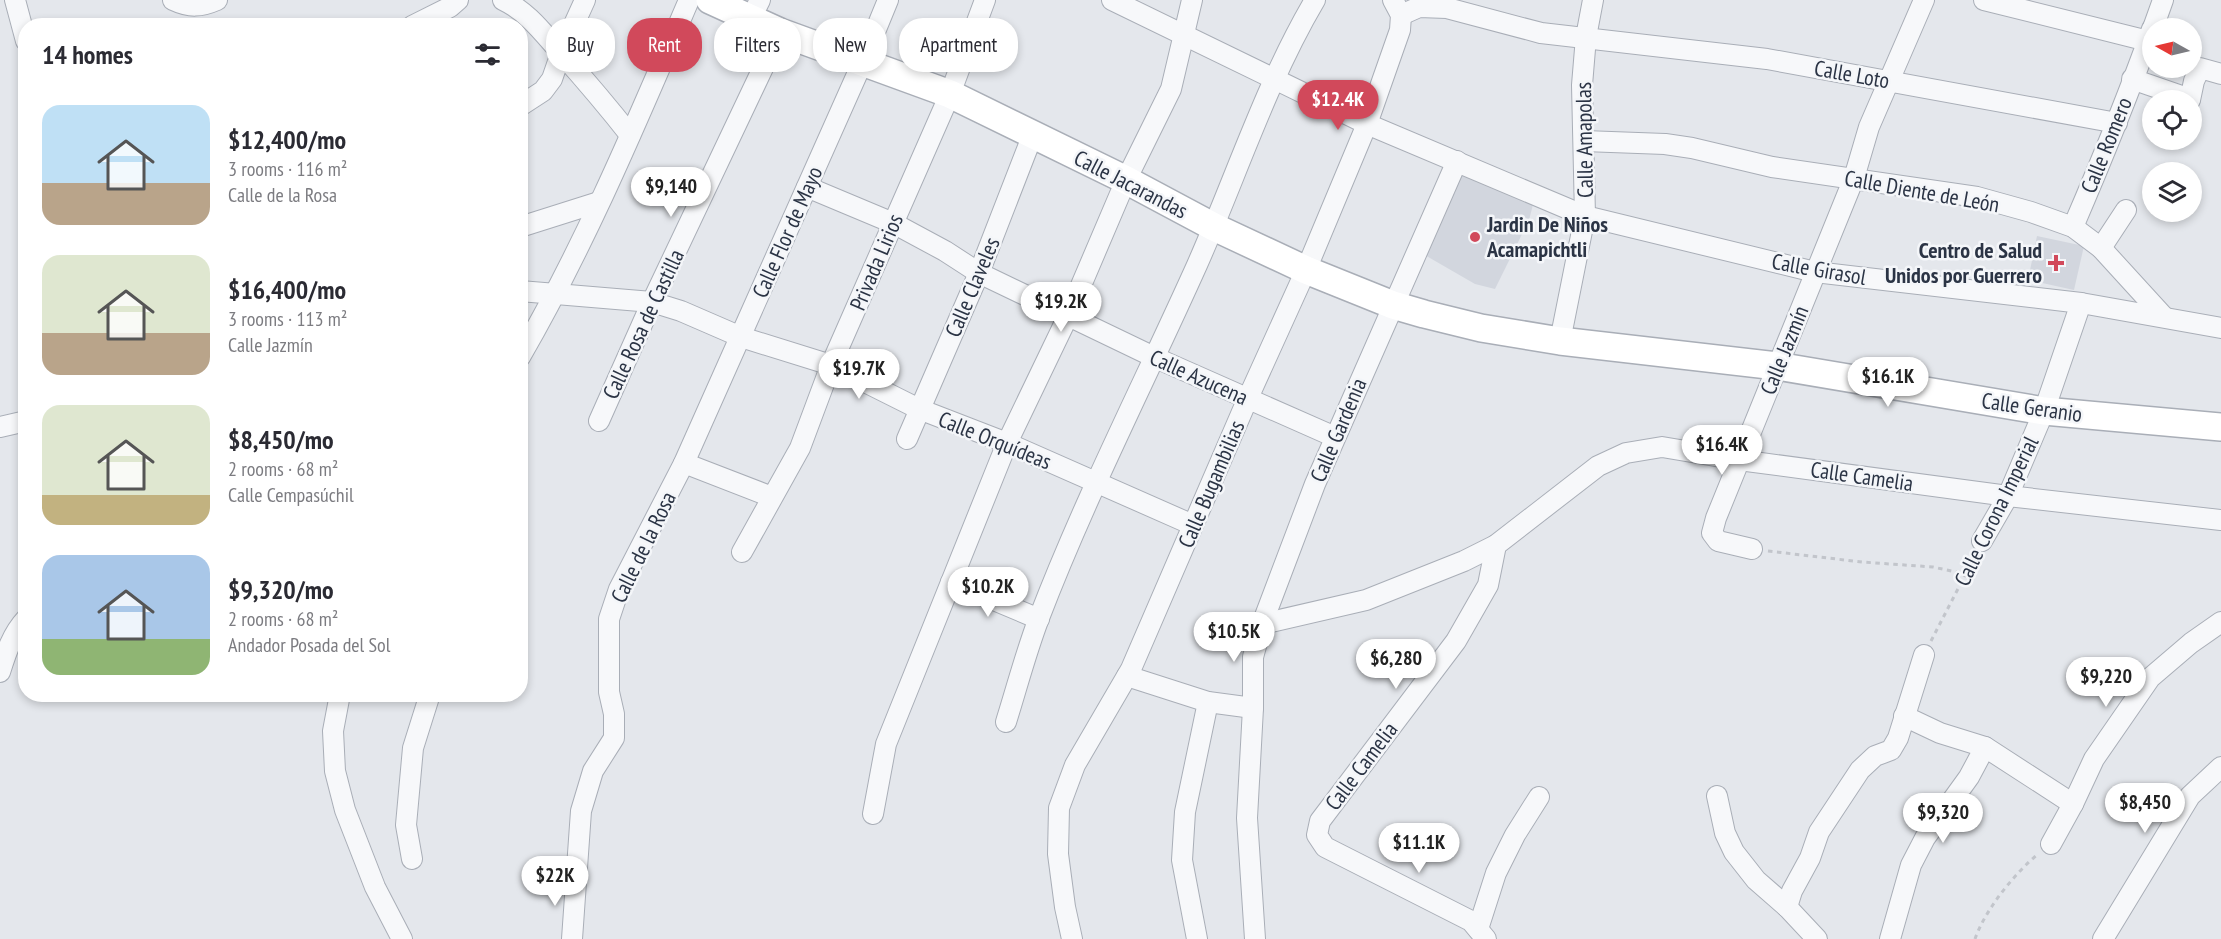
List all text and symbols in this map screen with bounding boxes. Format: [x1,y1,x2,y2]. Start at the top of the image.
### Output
chip: Buy [546,18,615,72]
chip: Rent [627,18,702,72]
chip: Filters [714,18,801,72]
chip: New [813,18,887,72]
chip: Apartment [899,18,1018,72]
north arrow [2142,18,2202,78]
map controls [2142,18,2202,222]
text: 14 homes [42,38,133,71]
icon: filters [471,38,504,71]
street label: Calle Loto [1812,54,1892,94]
pin: $12.4K [1289,80,1387,131]
street label: Calle Amapolas [1569,82,1599,198]
text: $12.4K [1312,86,1364,112]
button: locate [2142,90,2202,150]
street label: Calle Romero [2074,93,2138,197]
text: $12,400/mo [228,123,346,156]
icon: home [90,129,162,201]
street label: Calle Jacarandas [1070,143,1192,225]
text: 3 rooms · 116 m² [228,156,347,182]
street label: Calle Flor de Mayo [746,162,828,302]
button: layers [2142,162,2202,222]
street label: Calle Diente de León [1842,164,2002,218]
pin: $9,140 [622,167,720,218]
text: $9,140 [645,173,697,199]
text: Calle de la Rosa [228,182,337,208]
street label: Privada Lirios [843,210,909,314]
place label: Jardin De Niños Acamapichtli [1486,210,1608,263]
marker: Jardin De Niños Acamapichtli [1468,230,1482,244]
street label: Calle Claveles [938,233,1006,341]
place label: Centro de Salud Unidos por Guerrero [1885,236,2042,289]
street label: Calle Rosa de Castilla [596,245,690,403]
street label: Calle Girasol [1770,247,1869,291]
marker: Centro de Salud Unidos por Guerrero [2047,254,2065,272]
text: $16,400/mo [228,273,346,306]
icon: home [90,279,162,351]
pin: $19.2K [1012,282,1110,333]
text: $19.2K [1035,288,1087,314]
street label: Calle Jazmín [1754,301,1814,399]
text: 3 rooms · 113 m² [228,306,347,332]
text: Calle Jazmín [228,332,313,358]
street label: Calle Azucena [1146,343,1252,411]
pin: $19.7K [810,349,908,400]
text: $19.7K [833,355,885,381]
pin: $16.1K [1839,357,1937,408]
text: $16.1K [1862,363,1914,389]
street label: Calle Gardenia [1304,374,1372,486]
street label: Calle Geranio [1980,386,2084,428]
street label: Calle Orquídeas [934,405,1056,475]
street label: Calle Bugambilias [1172,416,1250,552]
text: $8,450/mo [228,423,334,456]
pin: $16.4K [1673,425,1771,476]
icon: home [90,429,162,501]
text: $16.4K [1696,431,1748,457]
street label: Calle Corona Imperial [1948,431,2045,590]
street label: Calle Camelia [1809,455,1915,497]
text: 2 rooms · 68 m² [228,456,338,482]
text: Calle Cempasúchil [228,482,354,508]
street label: Calle de la Rosa [604,487,682,607]
pin: $10.2K [939,567,1037,618]
text: $9,320/mo [228,573,334,606]
text: $10.2K [962,573,1014,599]
icon: home [90,579,162,651]
text: 2 rooms · 68 m² [228,606,338,632]
pin: $10.5K [1185,612,1283,663]
text: $10.5K [1208,618,1260,644]
text: Andador Posada del Sol [228,632,390,658]
pin: $6,280 [1347,639,1445,690]
text: $6,280 [1370,645,1422,671]
pin: $9,220 [2057,657,2155,708]
text: $9,220 [2080,663,2132,689]
street label: Calle Camelia [1319,716,1403,816]
pin: $8,450 [2096,783,2194,834]
text: $8,450 [2119,789,2171,815]
pin: $9,320 [1894,793,1992,844]
text: $9,320 [1917,799,1969,825]
pin: $11.1K [1370,823,1468,874]
text: $11.1K [1393,829,1445,855]
pin: $22K [519,856,591,907]
text: $22K [535,862,575,888]

